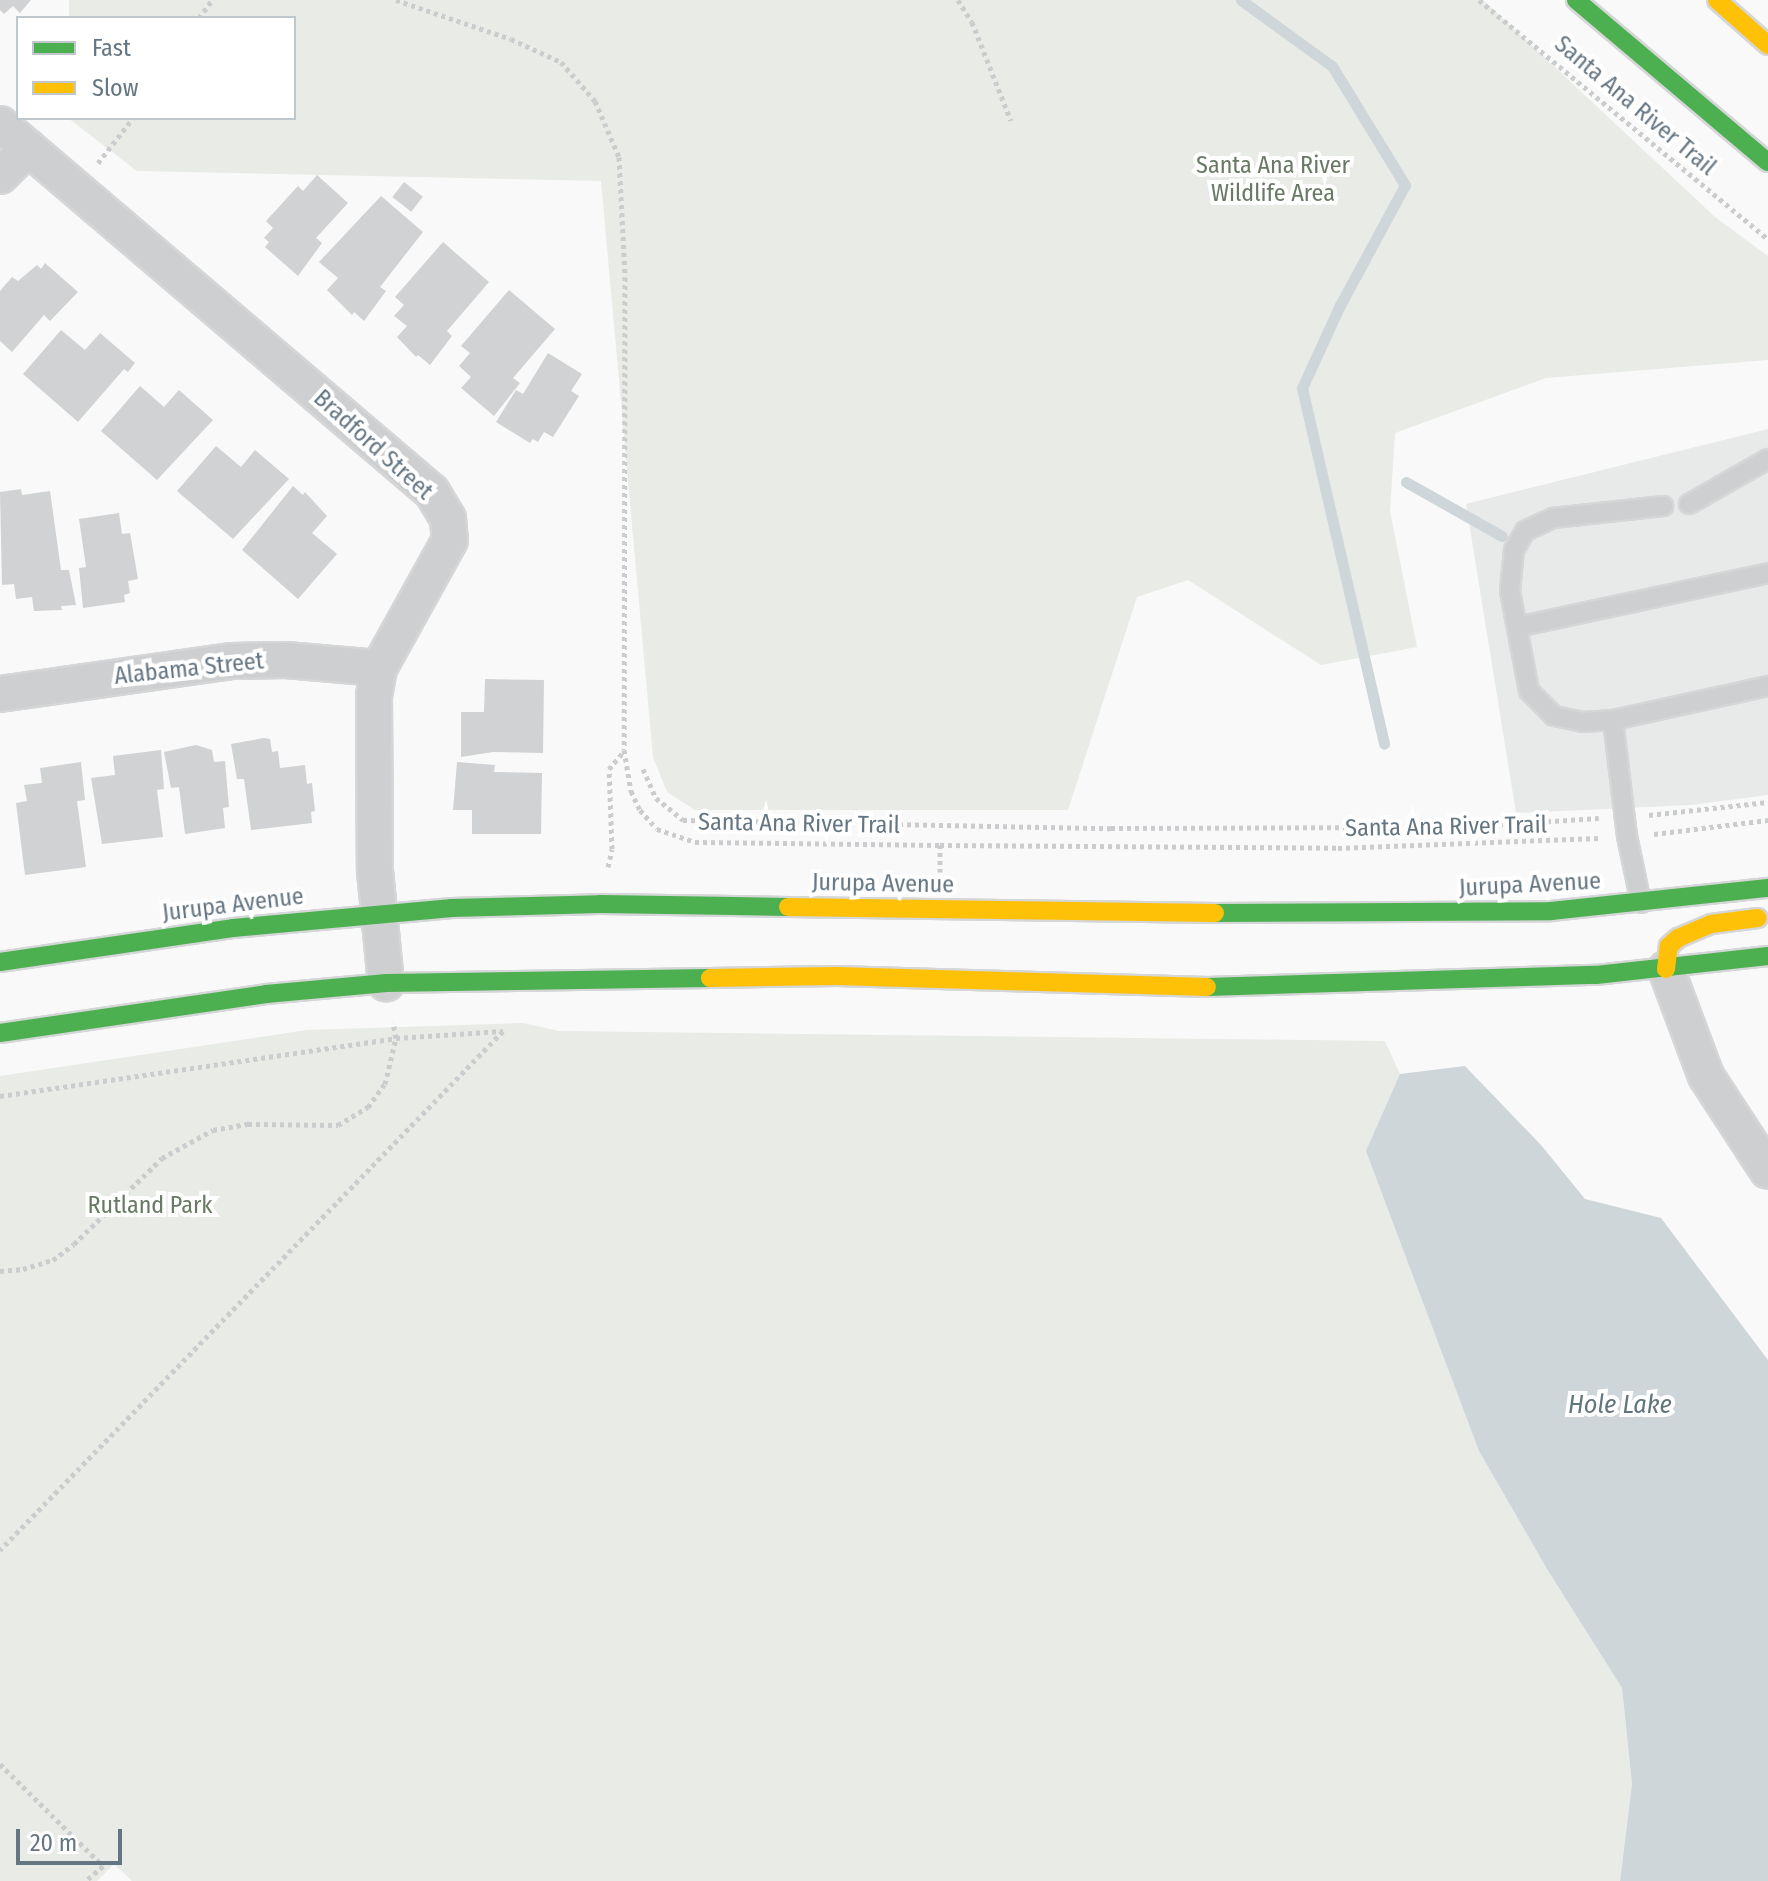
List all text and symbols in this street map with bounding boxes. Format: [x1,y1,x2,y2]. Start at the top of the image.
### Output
legend [16,16,296,120]
street label: Santa Ana River Trail [1548,30,1722,182]
text: Fast [92,34,131,62]
text: Slow [92,74,138,102]
park label: Santa Ana River Wildlife Area [1196,152,1350,208]
street label: Bradford Street [308,384,438,506]
street label: Alabama Street [113,647,265,691]
street label: Santa Ana River Trail [698,808,900,840]
street label: Santa Ana River Trail [1345,811,1547,843]
street label: Jurupa Avenue [1458,867,1602,903]
street label: Jurupa Avenue [812,868,954,900]
street label: Jurupa Avenue [161,882,305,928]
park label: Rutland Park [88,1192,212,1220]
water label: Hole Lake [1568,1389,1672,1421]
scale bar [20,1813,126,1863]
text: 20 m [30,1829,77,1857]

